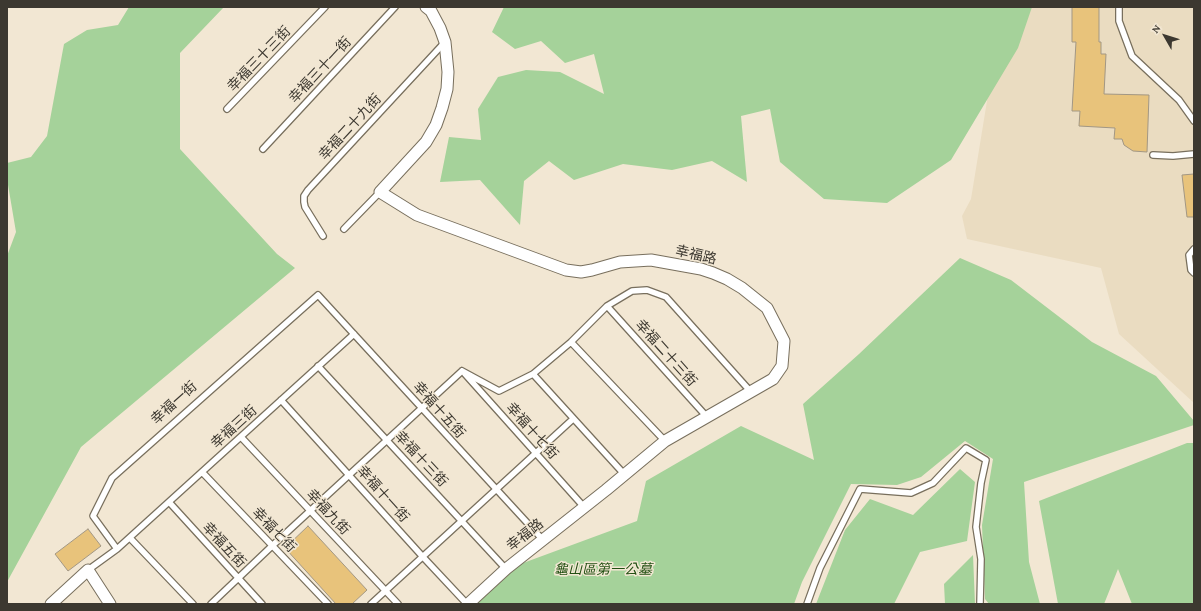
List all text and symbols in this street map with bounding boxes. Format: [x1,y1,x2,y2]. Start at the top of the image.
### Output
north arrow [1145,16,1185,56]
text: N [1149,22,1163,35]
street label: 幸福三十三街 [224,23,294,95]
street label: 幸福三十一街 [285,34,355,106]
street label: 幸福二十九街 [315,91,385,163]
street label: 幸福路 [674,242,718,268]
street label: 幸福二十三街 [632,316,700,390]
street label: 幸福一街 [148,378,200,428]
street label: 幸福十五街 [409,378,469,442]
street label: 幸福十七街 [502,399,562,463]
street label: 幸福三街 [208,402,260,452]
street label: 幸福十三街 [391,428,451,490]
street label: 幸福十一街 [353,462,413,526]
street label: 幸福九街 [303,486,353,538]
street label: 幸福七街 [249,504,299,556]
street label: 幸福路 [503,515,547,555]
street label: 幸福五街 [199,519,249,571]
park label: 龜山區第一公墓 [554,562,652,578]

